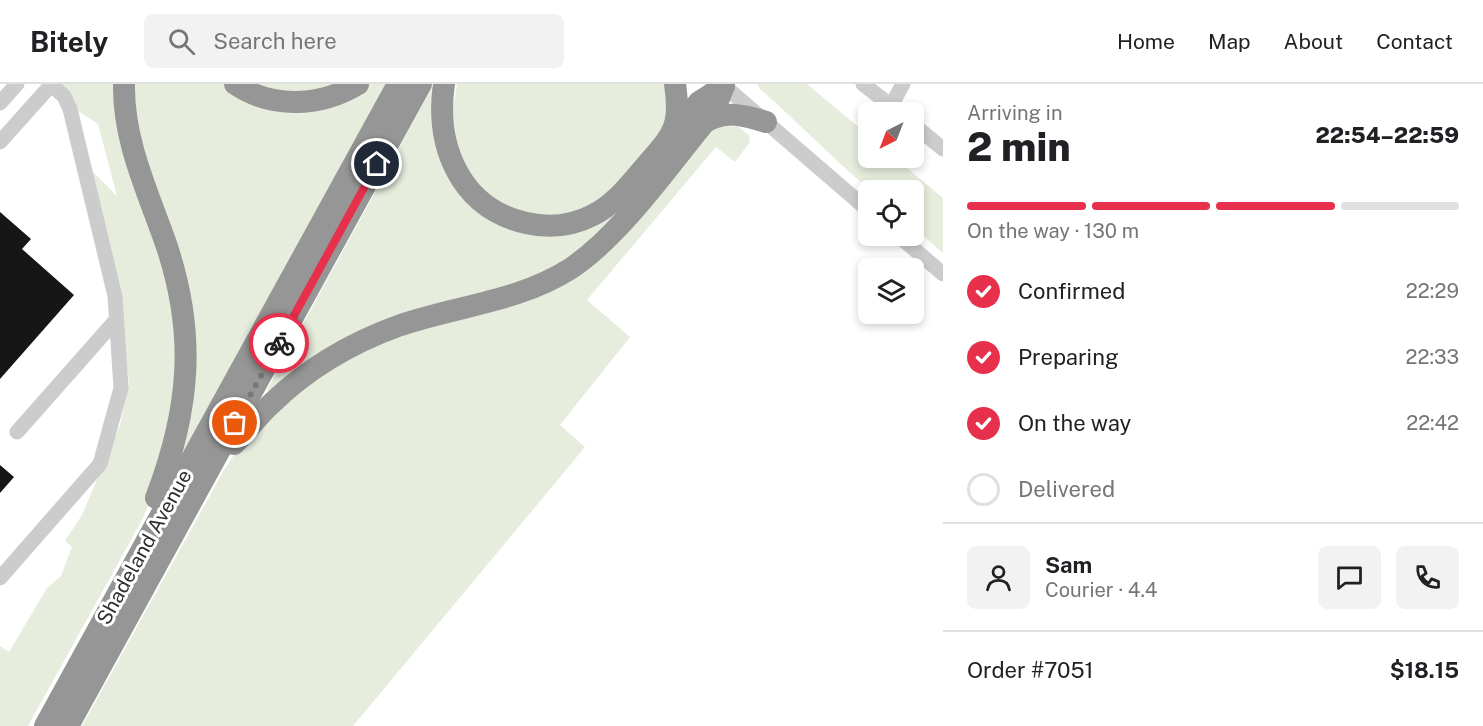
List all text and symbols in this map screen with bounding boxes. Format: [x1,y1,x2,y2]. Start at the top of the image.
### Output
search box [144,14,564,68]
text: Bitely [30,25,108,58]
icon: search [165,25,198,58]
text: Search here [213,28,337,54]
text: Home [1117,29,1175,54]
text: Map [1208,29,1251,54]
text: About [1284,29,1343,54]
text: Contact [1376,29,1453,54]
text: Arriving in [967,101,1062,125]
north arrow [858,102,924,168]
map controls [858,102,924,324]
text: 22:54–22:59 [1315,122,1459,148]
text: 2 min [967,124,1071,170]
pin [351,138,402,189]
icon: home [360,147,393,180]
button: locate [858,180,924,246]
text: On the way · 130 m [967,219,1139,243]
button: layers [858,258,924,324]
icon: check [967,275,1000,308]
text: Confirmed [1018,278,1125,304]
text: 22:29 [1406,279,1459,303]
courier [249,313,309,373]
icon: bike [263,327,296,360]
icon: check [967,341,1000,374]
text: Preparing [1018,344,1119,370]
text: 22:33 [1406,345,1459,369]
pin [209,397,260,448]
icon: bag [218,406,251,439]
icon: check [967,407,1000,440]
text: On the way [1018,410,1131,436]
text: 22:42 [1406,411,1459,435]
street label: Shadeland Avenue [92,465,196,629]
text: Delivered [1018,476,1115,502]
button: person [967,546,1030,609]
button: chat [1318,546,1381,609]
button: phone [1396,546,1459,609]
text: Sam [1045,552,1092,578]
text: Courier · 4.4 [1045,578,1157,602]
text: Order #7051 [967,657,1094,683]
text: $18.15 [1390,657,1459,683]

